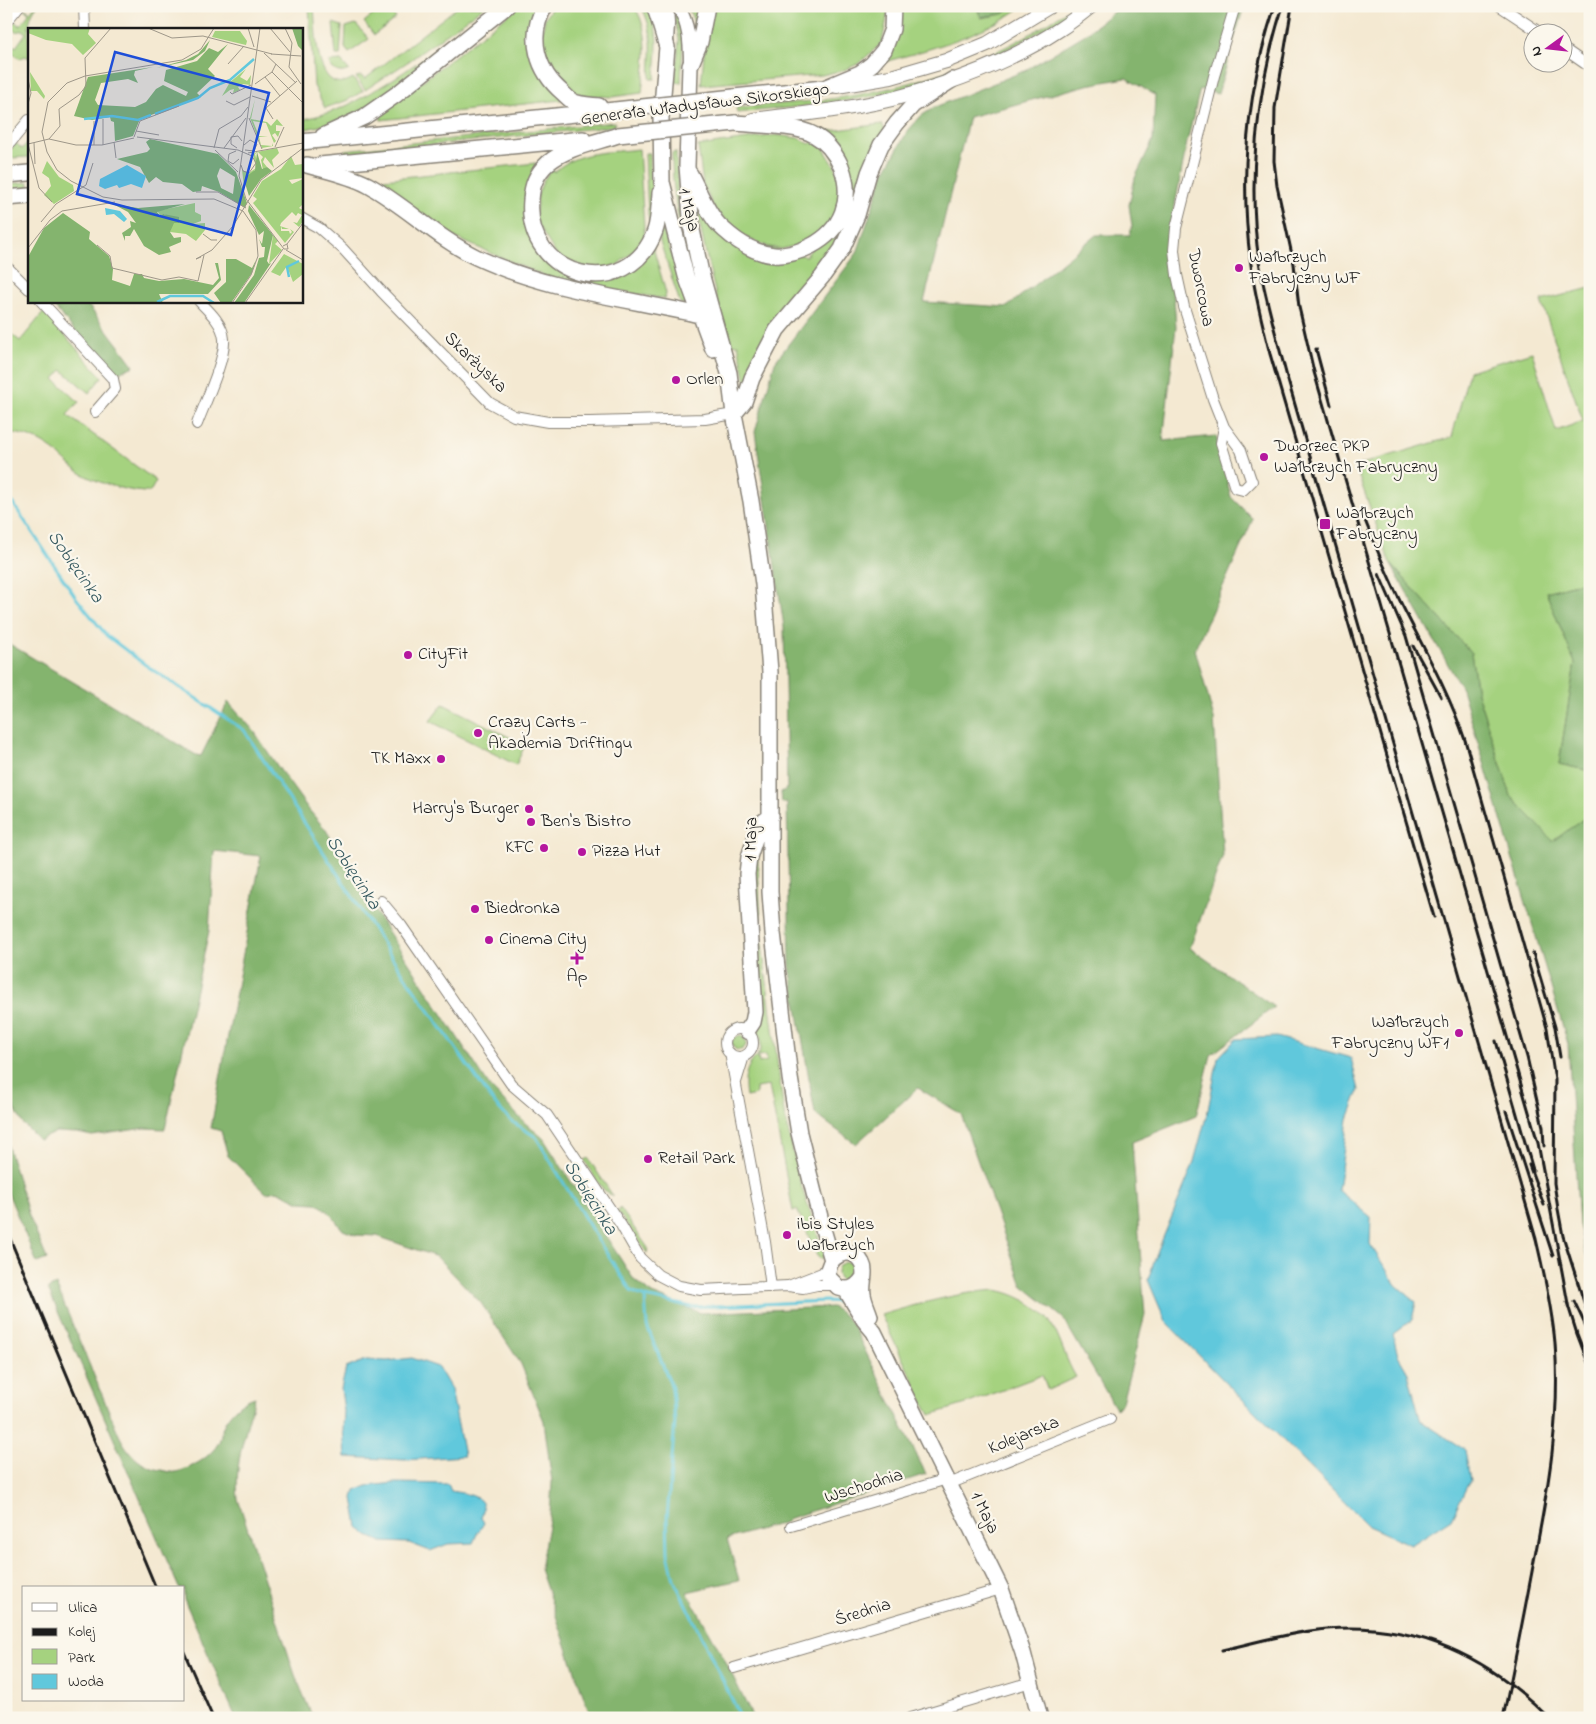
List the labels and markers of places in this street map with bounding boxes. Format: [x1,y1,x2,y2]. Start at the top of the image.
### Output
place label: Wałbrzych Fabryczny WF [1248,245,1361,292]
marker: Wałbrzych Fabryczny WF [1233,262,1245,274]
place label: Orlen [686,367,723,393]
marker: Orlen [670,374,682,386]
place label: Dworzec PKP Wałbrzych Fabryczny [1273,434,1437,481]
marker: Dworzec PKP Wałbrzych Fabryczny [1258,451,1270,463]
place label: Wałbrzych Fabryczny [1335,501,1417,548]
marker: Wałbrzych Fabryczny [1318,517,1332,531]
place label: CityFit [418,642,468,668]
marker: CityFit [402,649,414,661]
place label: Crazy Carts - Akademia Driftingu [488,710,632,758]
marker: Crazy Carts - Akademia Driftingu [472,727,484,739]
place label: TK Maxx [371,746,431,772]
marker: TK Maxx [435,753,447,765]
place label: Harry's Burger [412,796,519,823]
marker: Harry's Burger [523,803,535,815]
place label: Ben's Bistro [540,809,631,835]
marker: Ben's Bistro [525,816,537,828]
place label: KFC [505,835,534,861]
place label: Pizza Hut [592,839,661,865]
marker: KFC [538,842,550,854]
marker: Pizza Hut [576,846,588,858]
place label: Biedronka [484,896,560,922]
marker: Biedronka [469,903,481,915]
place label: Cinema City [499,927,586,953]
marker: Cinema City [483,934,495,946]
marker: Ap [571,952,583,964]
place label: Ap [567,964,588,990]
place label: Wałbrzych Fabryczny WF1 [1331,1010,1449,1057]
marker: Wałbrzych Fabryczny WF1 [1453,1027,1465,1039]
place label: Retail Park [658,1146,735,1172]
marker: Retail Park [642,1153,654,1165]
place label: ibis Styles Wałbrzych [797,1212,875,1259]
marker: ibis Styles Wałbrzych [781,1229,793,1241]

